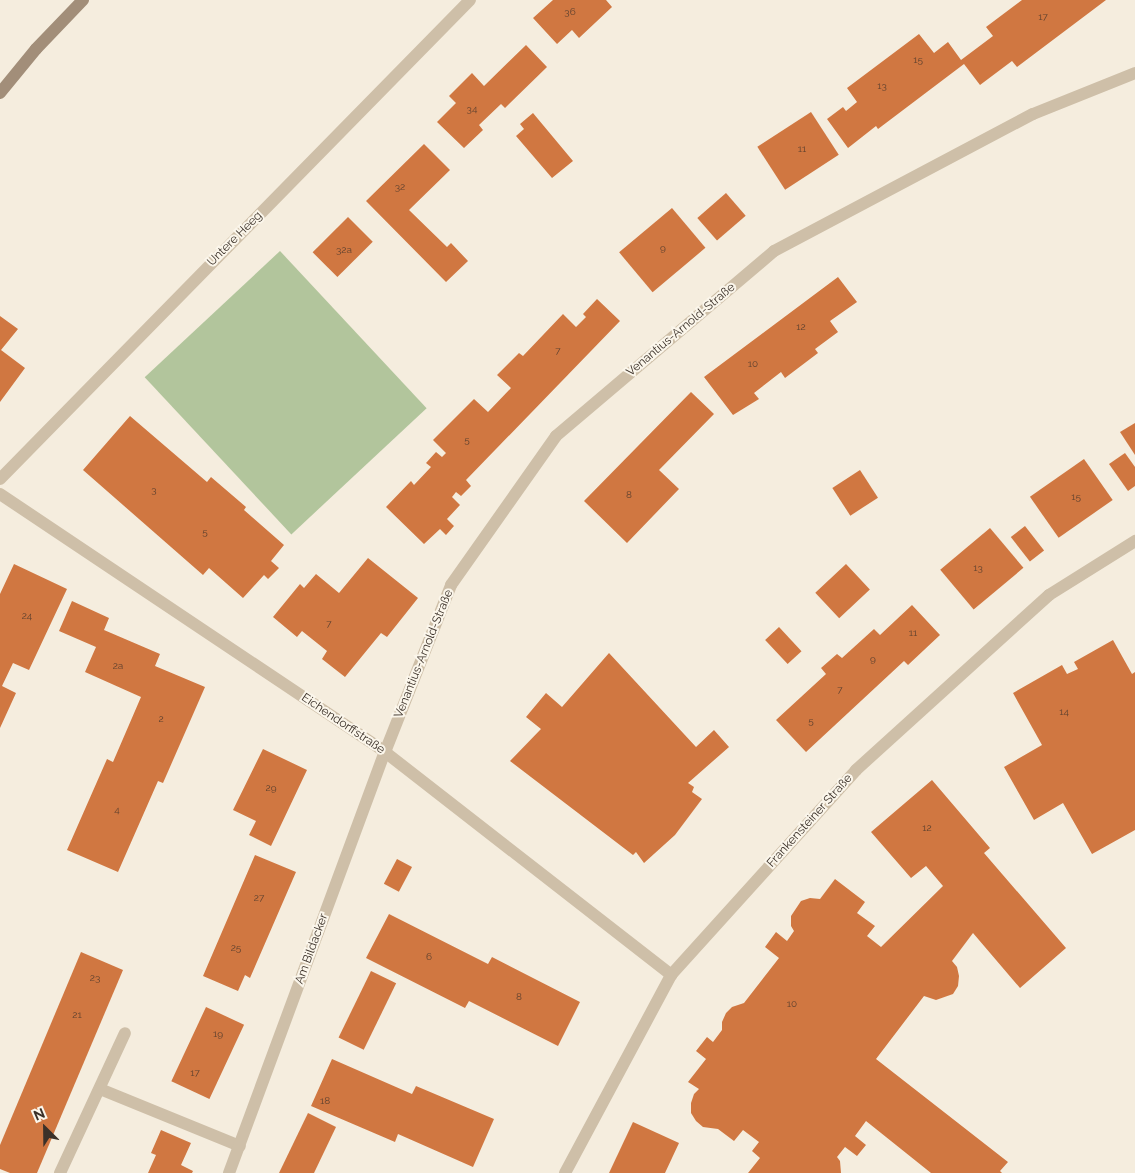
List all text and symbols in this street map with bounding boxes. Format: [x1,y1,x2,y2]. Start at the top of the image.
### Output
house number: 36 [564,6,576,18]
house number: 17 [1038,11,1048,23]
house number: 15 [913,54,923,66]
house number: 13 [877,80,887,92]
house number: 34 [467,103,477,115]
house number: 11 [798,143,806,155]
house number: 32 [395,181,405,193]
street label: Untere Heeg [205,209,265,269]
house number: 9 [660,242,666,254]
house number: 32a [336,244,352,256]
street label: Venantius-Arnold-Straße [624,280,738,380]
house number: 12 [796,321,806,333]
house number: 7 [555,345,561,357]
house number: 10 [748,358,758,370]
house number: 5 [464,434,470,446]
house number: 3 [151,484,157,496]
house number: 8 [626,489,632,501]
house number: 15 [1071,491,1081,503]
house number: 5 [202,526,208,538]
house number: 13 [973,562,983,574]
street label: Venantius-Arnold-Straße [392,588,456,720]
house number: 24 [22,610,32,622]
house number: 7 [326,618,332,630]
house number: 11 [909,627,917,639]
house number: 9 [870,653,876,665]
house number: 2a [113,660,123,672]
house number: 7 [837,684,843,696]
street label: Eichendorffstraße [299,691,387,757]
house number: 14 [1059,706,1069,718]
house number: 2 [158,713,164,725]
house number: 5 [808,715,814,727]
street label: Frankensteiner Straße [764,771,856,871]
house number: 29 [265,782,277,794]
house number: 4 [114,804,120,816]
house number: 12 [922,822,932,834]
house number: 27 [254,892,264,904]
street label: Am Bildacker [293,912,331,986]
house number: 25 [231,942,241,954]
house number: 6 [426,951,432,963]
house number: 23 [90,972,100,984]
house number: 8 [516,991,522,1003]
house number: 10 [787,998,797,1010]
house number: 21 [72,1009,82,1021]
house number: 19 [213,1028,223,1040]
house number: 17 [190,1067,200,1079]
house number: 18 [320,1095,330,1107]
north arrow [20,1103,70,1153]
text: N [31,1105,47,1124]

